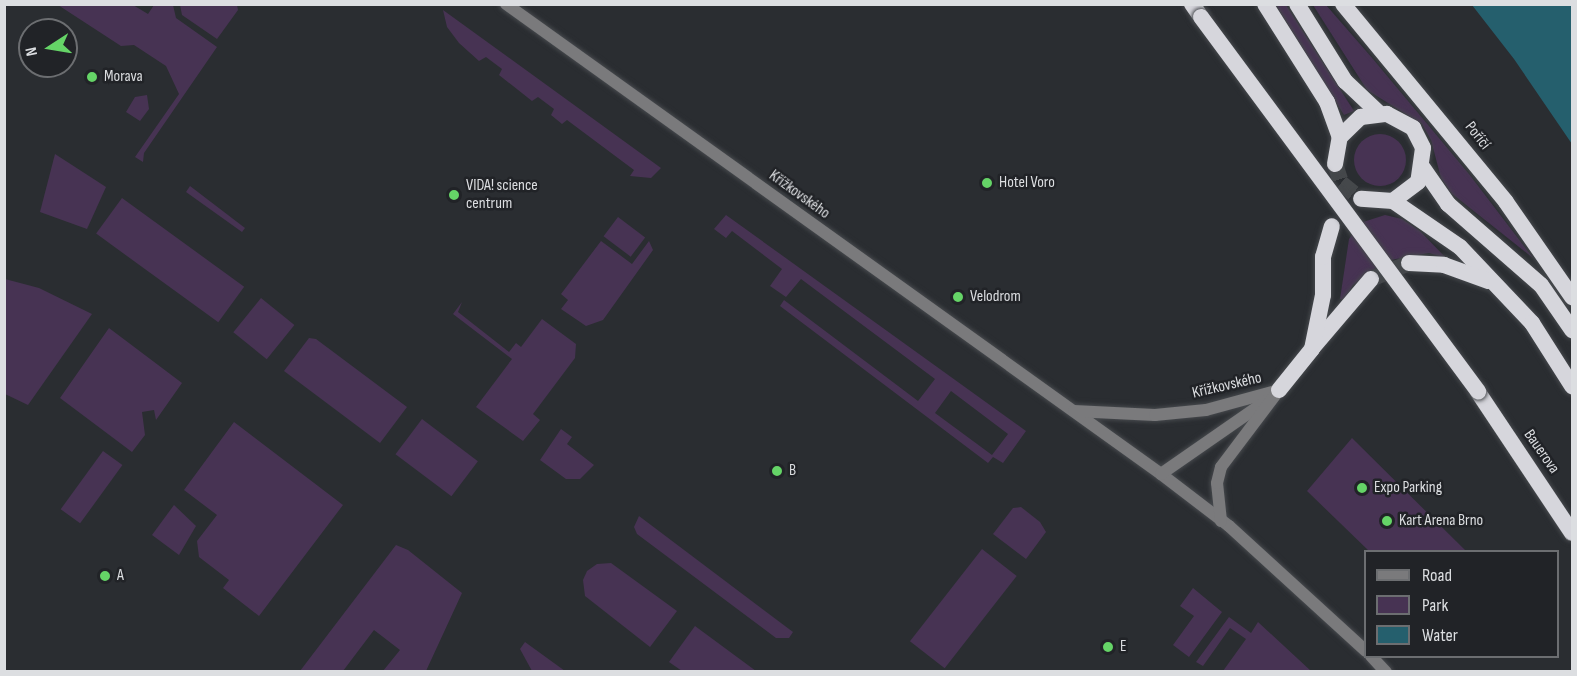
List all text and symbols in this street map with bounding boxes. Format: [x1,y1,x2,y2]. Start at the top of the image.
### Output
north arrow [18,18,78,78]
text: N [22,45,42,58]
place label: Morava [104,67,143,87]
marker: Morava [85,70,99,84]
street label: Poříčí [1460,118,1494,154]
street label: Křížkovského [765,167,833,223]
place label: Hotel Voro [999,173,1055,193]
place label: VIDA! science centrum [466,176,538,214]
marker: Hotel Voro [980,176,994,190]
marker: VIDA! science centrum [447,188,461,202]
place label: Velodrom [970,287,1021,307]
marker: Velodrom [951,290,965,304]
street label: Křížkovského [1190,369,1264,403]
street label: Bauerova [1519,426,1563,478]
place label: B [789,461,796,481]
marker: B [770,464,784,478]
place label: Expo Parking [1374,478,1442,498]
marker: Expo Parking [1355,481,1369,495]
place label: Kart Arena Brno [1399,511,1483,531]
marker: Kart Arena Brno [1380,514,1394,528]
legend [1364,550,1559,658]
text: Road [1422,565,1452,586]
place label: A [117,566,124,586]
marker: A [98,569,112,583]
text: Park [1422,595,1448,616]
text: Water [1422,625,1458,646]
place label: E [1120,637,1127,657]
marker: E [1101,640,1115,654]

